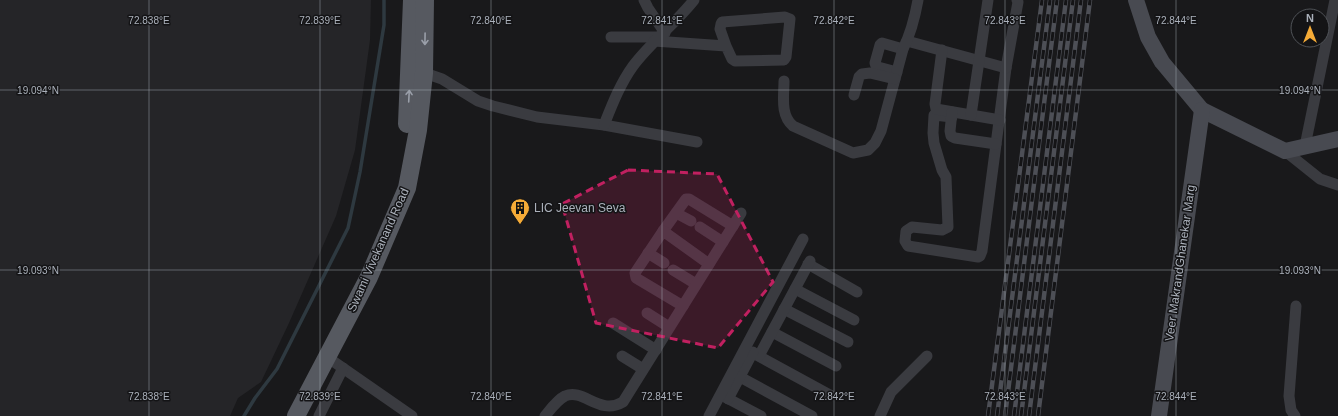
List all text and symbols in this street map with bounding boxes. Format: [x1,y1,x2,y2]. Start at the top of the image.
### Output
north arrow [1290,8,1330,48]
text: N [1306,12,1314,24]
text: 72.838°E [128,15,170,26]
text: 72.839°E [299,15,341,26]
text: 72.840°E [470,15,512,26]
text: 72.841°E [641,15,683,26]
text: 72.842°E [813,15,855,26]
text: 72.843°E [984,15,1026,26]
text: 72.844°E [1155,15,1197,26]
one-way arrow [421,32,428,45]
text: 19.094°N [17,85,59,96]
text: 19.094°N [1279,85,1321,96]
one-way arrow [405,90,412,103]
street label: Veer MakrandGhanekar Marg [1162,184,1198,342]
street label: Swami Vivekanand Road [344,186,412,314]
building icon: LIC Jeevan Seva [509,197,531,225]
place label: LIC Jeevan Seva [534,201,626,215]
text: 19.093°N [17,265,59,276]
text: 19.093°N [1279,265,1321,276]
text: 72.838°E [128,391,170,402]
text: 72.839°E [299,391,341,402]
text: 72.840°E [470,391,512,402]
text: 72.841°E [641,391,683,402]
text: 72.842°E [813,391,855,402]
text: 72.843°E [984,391,1026,402]
text: 72.844°E [1155,391,1197,402]

